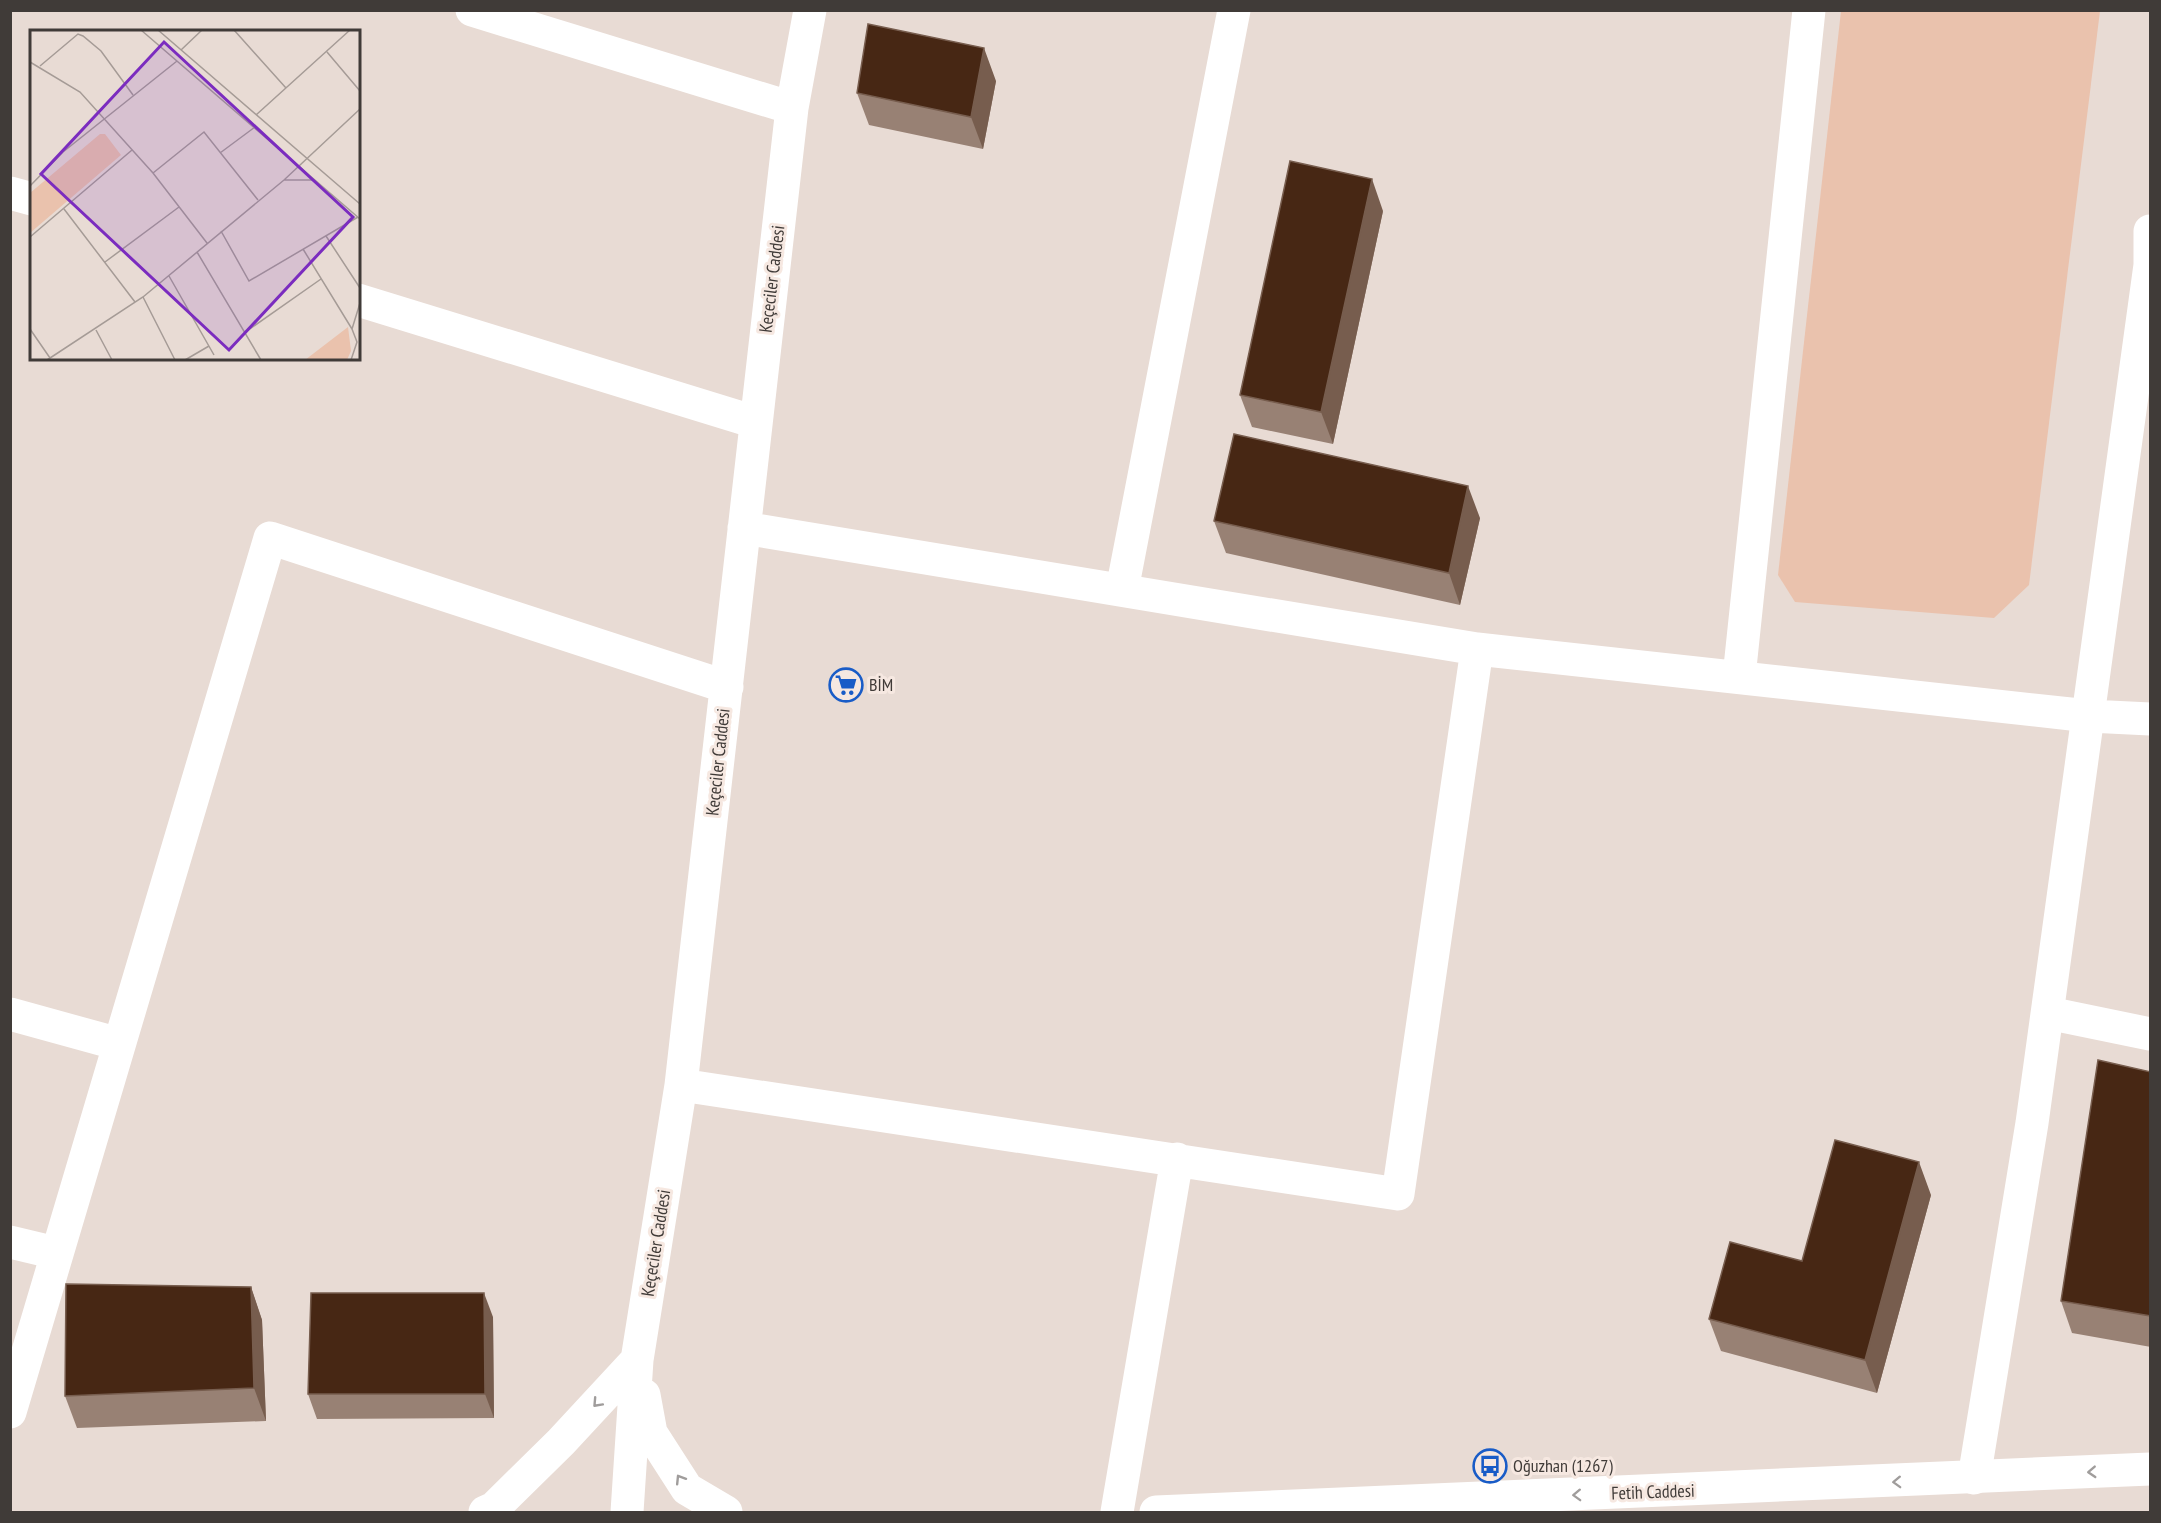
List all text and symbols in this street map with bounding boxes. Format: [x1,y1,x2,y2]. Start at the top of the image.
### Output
inset map [30,30,360,360]
street label: Keçeciler Caddesi [754,224,789,334]
supermarket icon: BİM [828,667,864,703]
place label: BİM [869,673,893,696]
street label: Keçeciler Caddesi [700,707,735,817]
street label: Keçeciler Caddesi [636,1188,675,1298]
one-way arrow [593,1396,604,1407]
bus stop icon: Oğuzhan (1267) [1472,1448,1508,1484]
place label: Oğuzhan (1267) [1513,1454,1613,1477]
one-way arrow [2088,1465,2097,1478]
one-way arrow [675,1475,687,1485]
one-way arrow [1893,1475,1902,1488]
street label: Fetih Caddesi [1611,1479,1695,1504]
one-way arrow [1572,1489,1581,1501]

